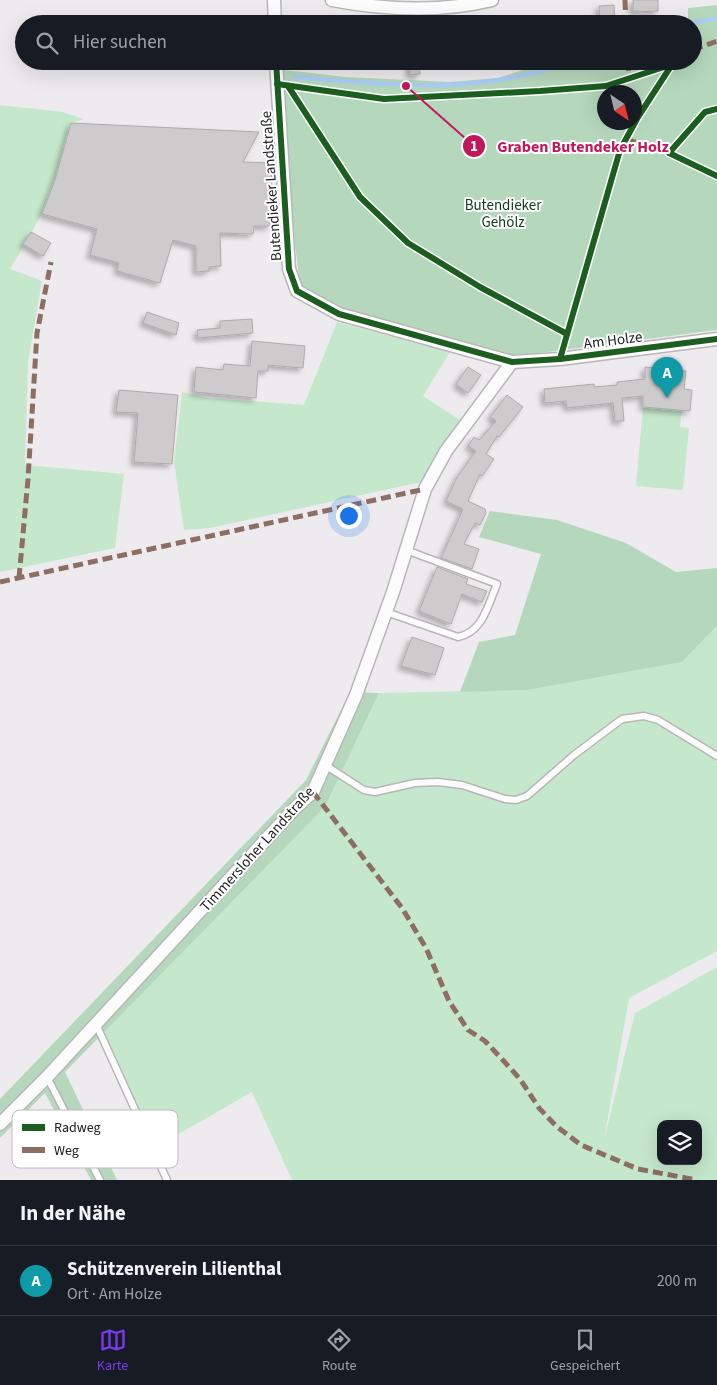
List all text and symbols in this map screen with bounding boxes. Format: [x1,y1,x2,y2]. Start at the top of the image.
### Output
search box [15,15,702,70]
icon: search [33,29,61,57]
text: Hier suchen [73,29,167,56]
north arrow [597,85,642,130]
street label: Butendieker Landstraße [256,110,287,262]
callout: Graben Butendeker Holz [462,131,679,162]
text: 1 [470,136,478,157]
text: Graben Butendeker Holz [497,136,669,158]
park label: Butendieker Gehölz [465,195,542,233]
street label: Am Holze [583,326,644,355]
pin: A [651,357,683,398]
your location [336,503,362,529]
street label: Timmersloher Landstraße [195,782,319,917]
legend [12,1110,178,1168]
text: Radweg [54,1118,101,1138]
map controls [657,1120,702,1165]
button: layers [657,1120,702,1165]
text: Weg [54,1141,79,1161]
text: In der Nähe [20,1198,126,1228]
text: Schützenverein Lilienthal [67,1256,281,1283]
text: A [31,1270,41,1292]
text: 200 m [657,1270,697,1292]
text: Ort · Am Holze [67,1283,162,1305]
tab: Karte [97,1326,128,1376]
tab: Route [322,1326,356,1376]
tab: Gespeichert [550,1326,620,1376]

